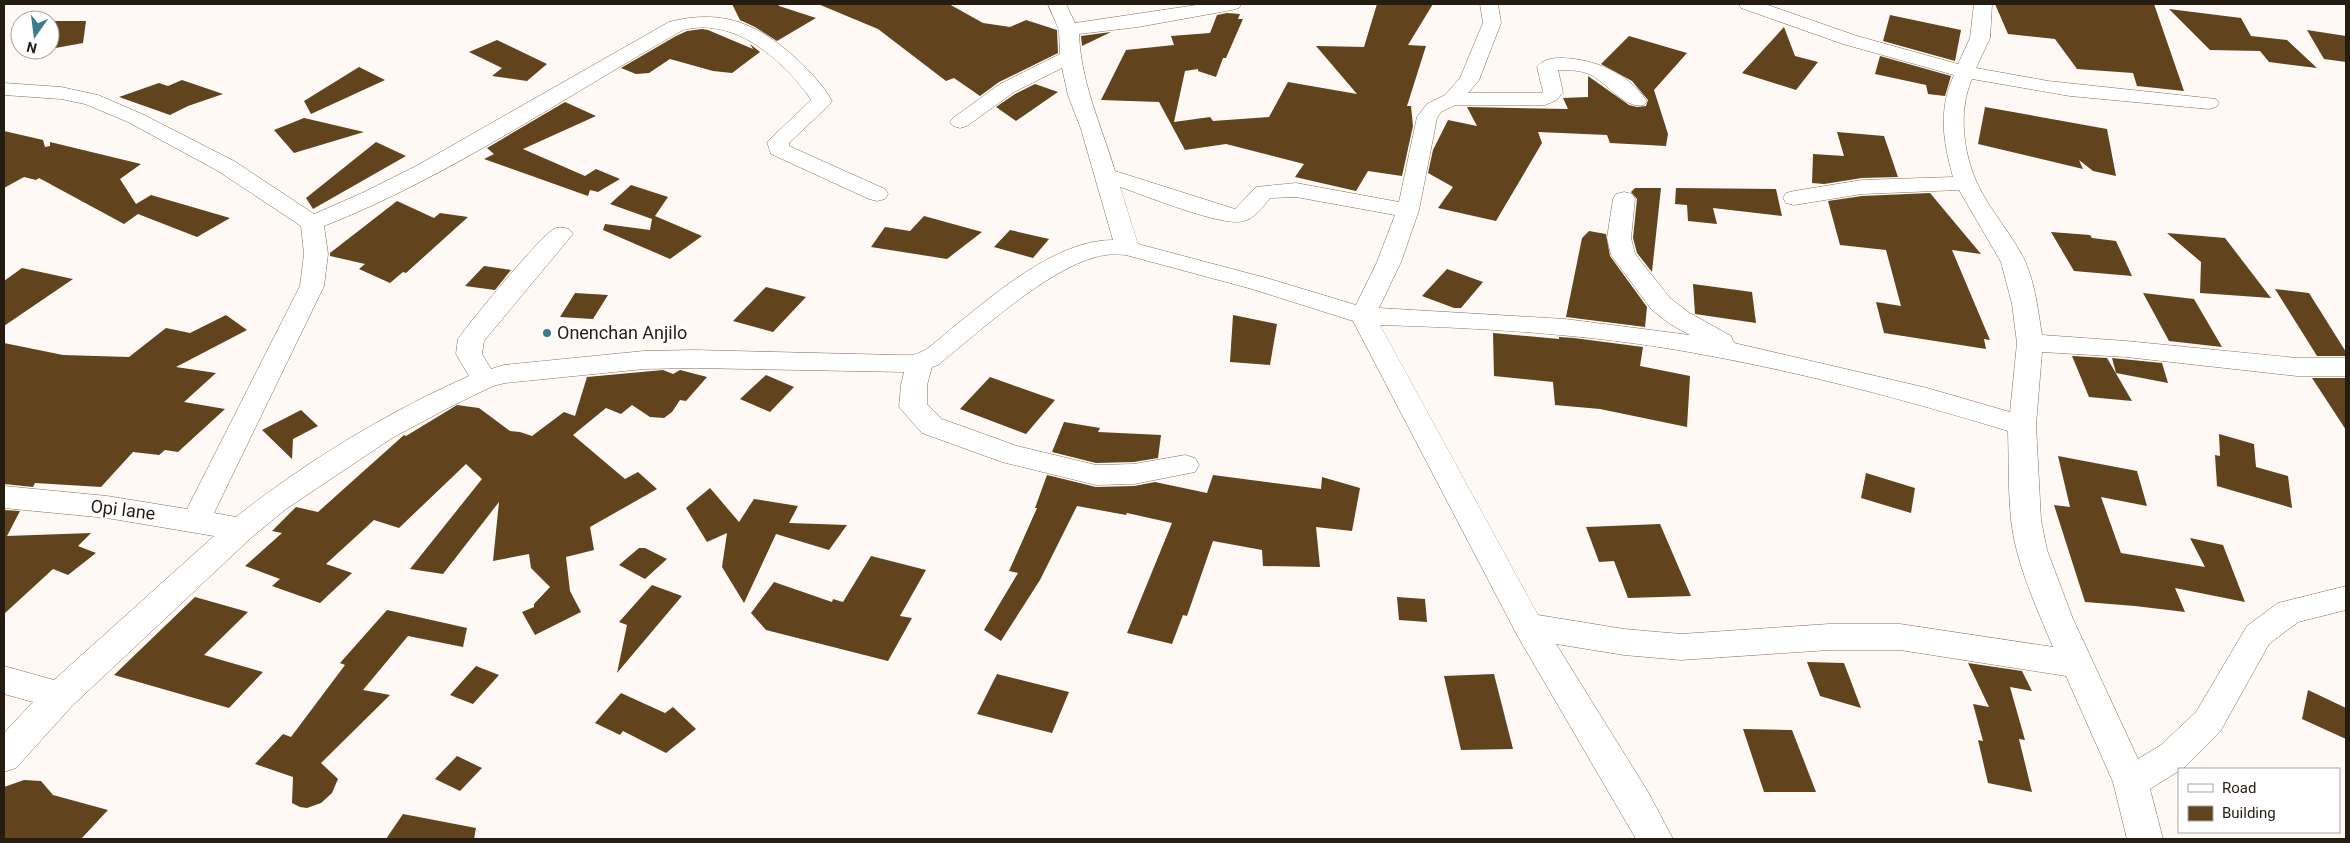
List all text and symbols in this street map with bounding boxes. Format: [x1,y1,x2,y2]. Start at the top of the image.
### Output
north arrow [10,10,60,60]
text: N [25,39,39,57]
place label: Onenchan Anjilo [557,322,687,343]
marker: Onenchan Anjilo [541,327,553,339]
street label: Opi lane [90,495,157,524]
legend [2178,768,2340,833]
text: Road [2222,779,2256,797]
text: Building [2222,804,2276,822]

